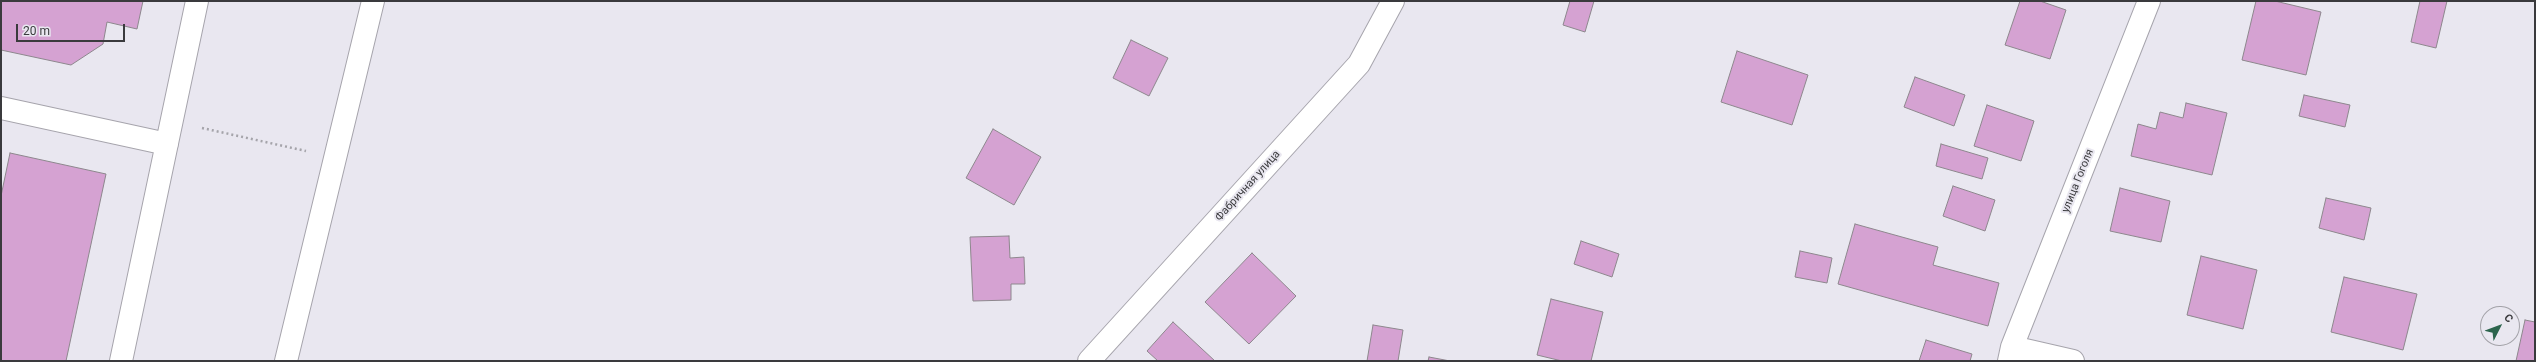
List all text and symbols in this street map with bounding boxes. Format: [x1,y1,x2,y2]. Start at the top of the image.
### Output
scale bar [18,16,127,42]
text: 20 m [23,24,50,38]
street label: улица Гоголя [2059,147,2097,215]
street label: Фабричная улица [1213,148,1283,224]
north arrow [2480,306,2520,346]
text: С [2501,311,2516,325]

